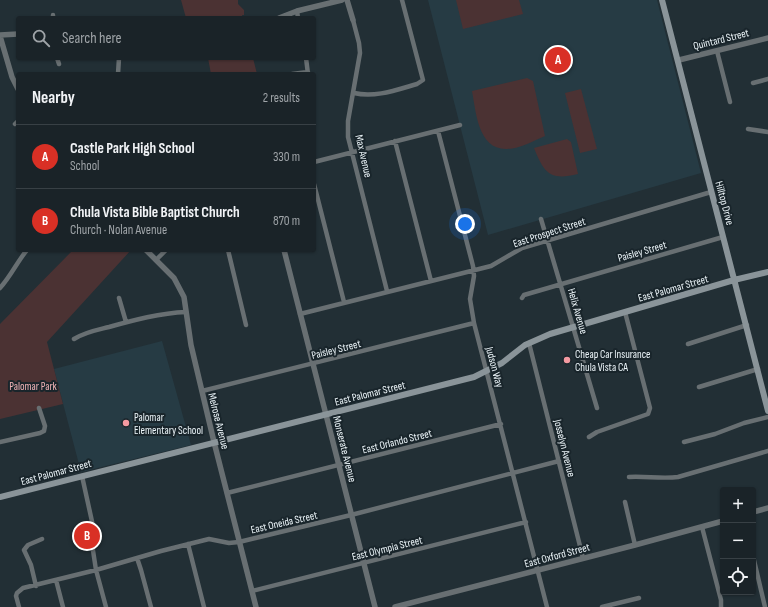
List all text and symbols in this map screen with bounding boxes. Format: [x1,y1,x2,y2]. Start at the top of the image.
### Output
search box [16,16,316,60]
street label: Quintard Street [692,26,751,53]
icon: search [30,27,52,49]
text: Search here [62,29,122,48]
pin: A [545,45,571,75]
text: Nearby [32,88,75,108]
text: 2 results [263,90,300,106]
street label: Max Avenue [352,133,375,179]
text: Castle Park High School [70,139,195,158]
text: A [42,149,48,165]
text: 330 m [273,149,300,165]
text: School [70,158,100,174]
street label: Hilltop Drive [712,180,737,227]
text: Chula Vista Bible Baptist Church [70,203,240,222]
text: B [42,213,48,229]
text: 870 m [273,213,300,229]
your location [455,214,475,234]
street label: East Prospect Street [511,214,588,250]
text: Church · Nolan Avenue [70,222,167,238]
street label: Paisley Street [616,238,669,265]
street label: East Palomar Street [637,272,710,305]
street label: Helix Avenue [565,287,590,336]
street label: Paisley Street [310,337,363,362]
street label: Judson Way [483,344,506,390]
place label: Cheap Car Insurance Chula Vista CA [575,348,650,374]
marker: Cheap Car Insurance Chula Vista CA [562,355,572,365]
street label: East Palomar Street [333,378,407,409]
park label: Palomar Park [9,380,58,393]
street label: Melrose Avenue [205,392,232,451]
place label: Palomar Elementary School [134,411,203,437]
street label: Monserate Avenue [330,415,359,484]
street label: Josselyn Avenue [551,417,578,478]
marker: Palomar Elementary School [121,418,131,428]
street label: East Orlando Street [361,426,434,456]
street label: East Palomar Street [19,457,93,488]
map controls [720,487,756,595]
button: + [720,487,756,523]
street label: East Oneida Street [249,508,319,536]
pin: B [74,521,100,551]
button: − [720,523,756,559]
street label: East Olympia Street [351,533,424,564]
street label: East Oxford Street [523,540,592,570]
button: locate [720,559,756,595]

